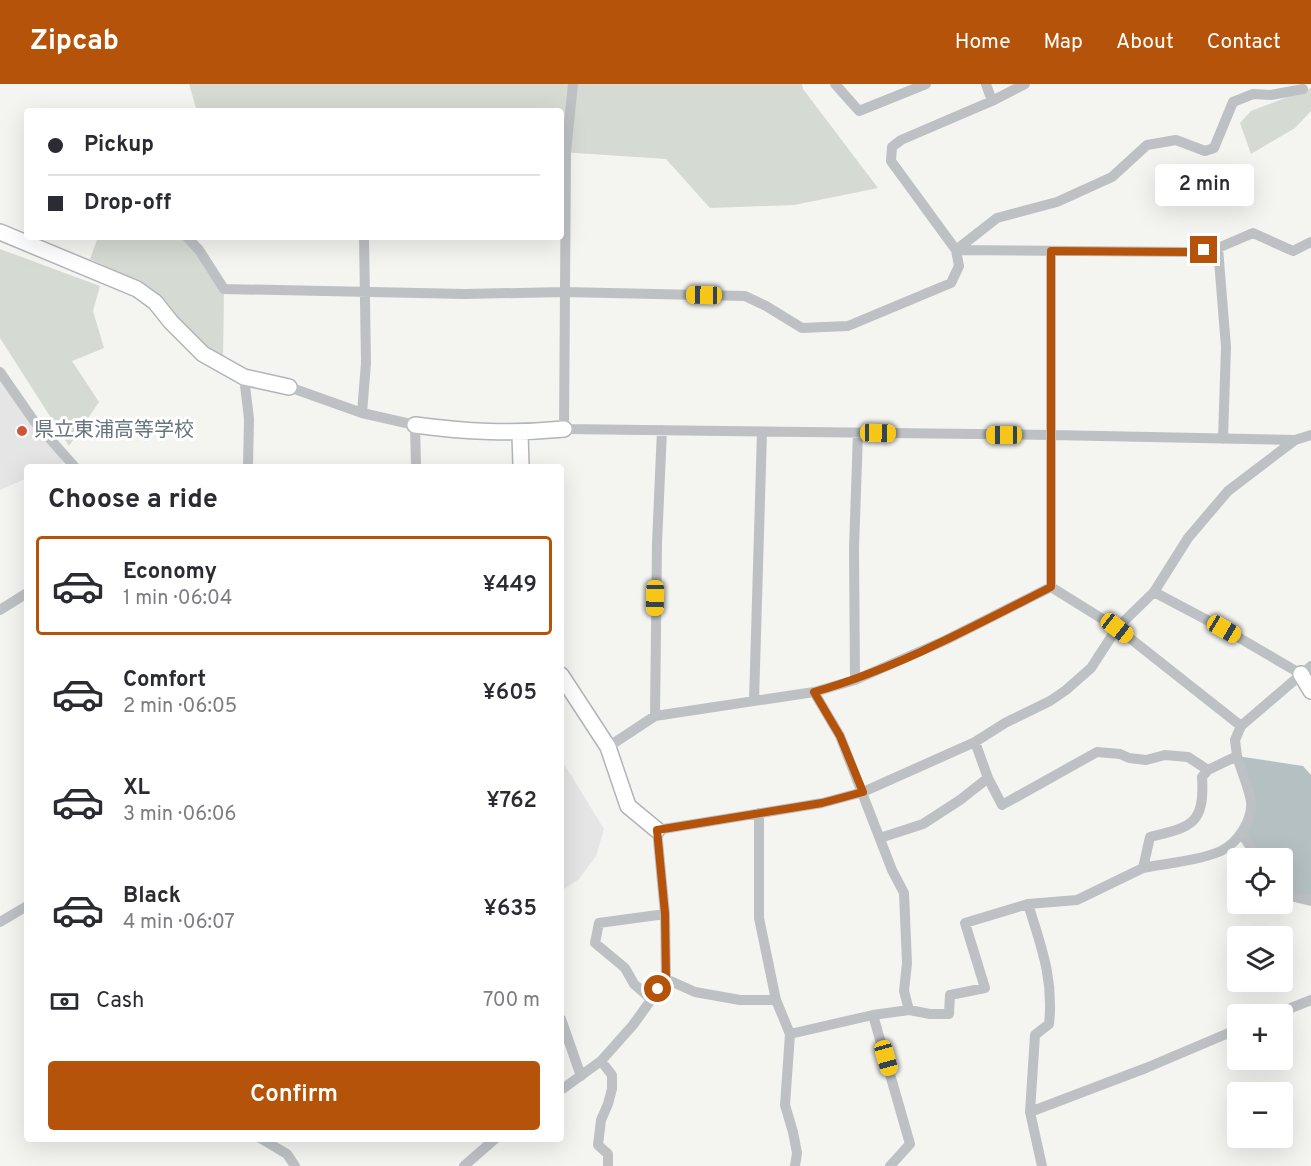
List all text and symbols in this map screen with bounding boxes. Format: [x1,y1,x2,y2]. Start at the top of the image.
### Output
text: Zipcab [30,24,119,60]
text: Home [955,29,1011,56]
text: Map [1044,29,1083,56]
text: About [1116,29,1174,56]
text: Contact [1207,29,1281,56]
text: Pickup [84,132,154,159]
callout: 2 min [1154,163,1254,205]
text: 2 min [1179,172,1230,198]
text: Drop-off [84,190,171,217]
route end [1190,236,1217,263]
car [686,286,722,304]
place label: 県立東浦高等学校 [34,418,194,444]
marker: 県立東浦高等学校 [15,424,29,438]
car [860,424,896,442]
car [986,426,1022,444]
text: Choose a ride [48,483,218,517]
icon: car [51,559,105,613]
text: Economy [123,559,217,586]
text: ¥449 [483,572,537,599]
car [646,580,664,616]
text: 1 min · 06:04 [123,586,232,612]
car [1097,610,1137,646]
car [1204,612,1244,646]
icon: car [51,667,105,721]
text: Comfort [123,667,206,694]
text: ¥605 [483,680,537,707]
text: 2 min · 06:05 [123,694,237,720]
icon: car [51,775,105,829]
text: XL [123,775,150,802]
text: ¥762 [486,788,537,815]
text: 3 min · 06:06 [123,802,236,828]
map controls [1227,848,1293,1148]
button: locate [1227,848,1293,914]
icon: car [51,883,105,937]
text: Black [123,883,181,910]
text: ¥635 [484,896,537,923]
text: 4 min · 06:07 [123,910,235,936]
button: layers [1227,926,1293,992]
route start [644,975,671,1002]
icon: cash [48,985,81,1018]
text: Cash [96,988,145,1015]
text: 700 m [483,988,540,1014]
button: + [1227,1004,1293,1070]
car [872,1038,900,1078]
button: Confirm [48,1061,540,1130]
button: − [1227,1082,1293,1148]

